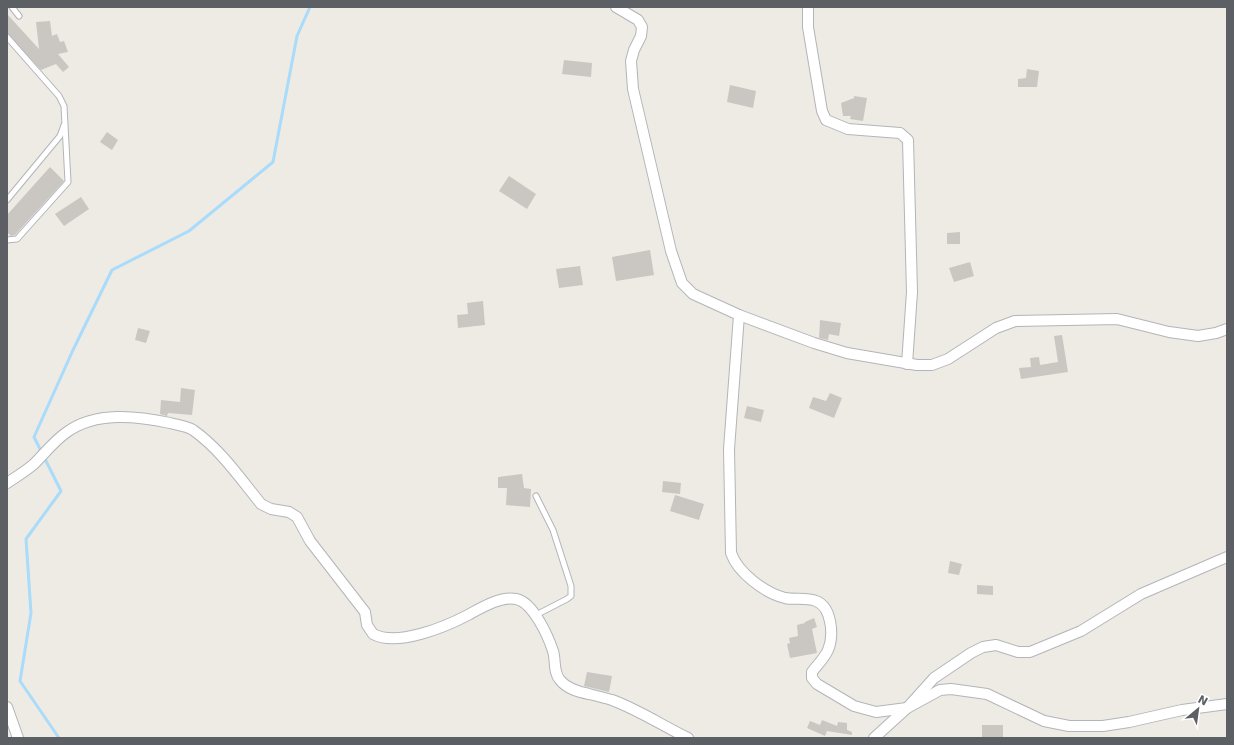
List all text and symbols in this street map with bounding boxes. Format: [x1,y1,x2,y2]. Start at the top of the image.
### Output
north arrow [1178,689,1218,729]
text: N [1195,693,1210,709]

